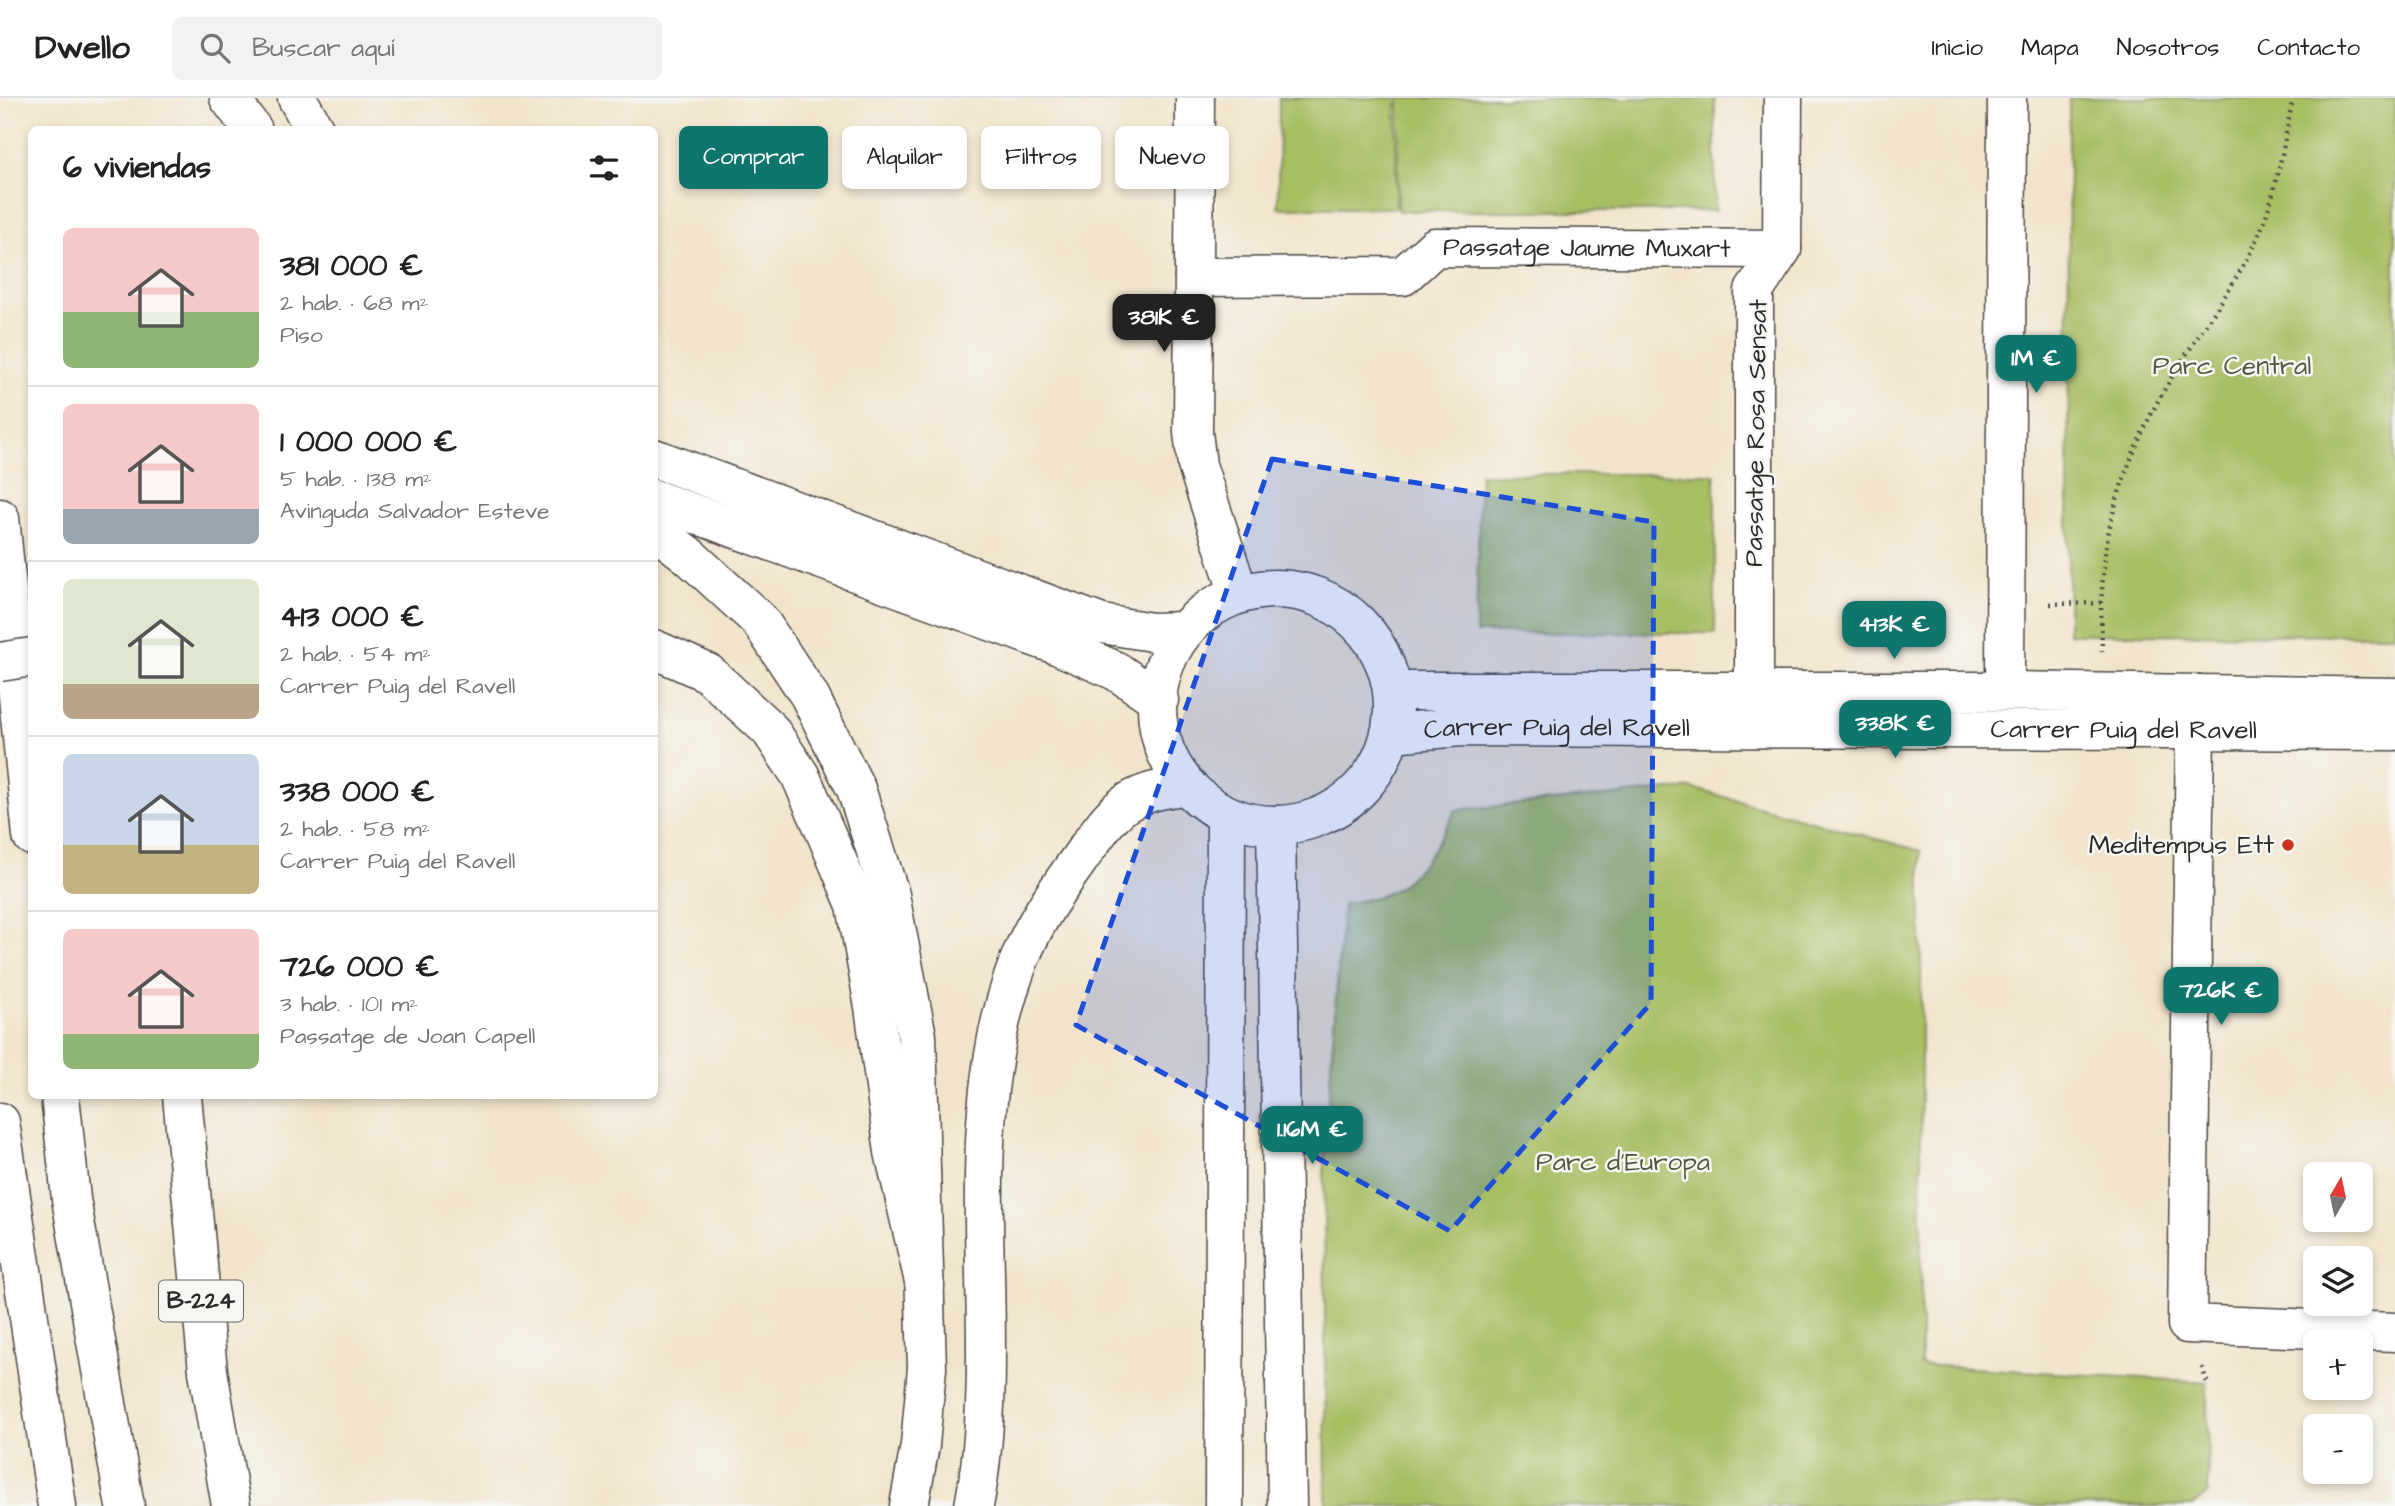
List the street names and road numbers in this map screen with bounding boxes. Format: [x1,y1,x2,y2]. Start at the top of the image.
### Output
street label: Passatge Jaume Muxart [1443,229,1731,268]
street label: Passatge Rosa Sensat [1736,298,1778,567]
street label: Carrer Puig del Ravell [1422,709,1690,748]
street label: Carrer Puig del Ravell [1991,711,2257,750]
road number: B-224 [159,1280,243,1322]

